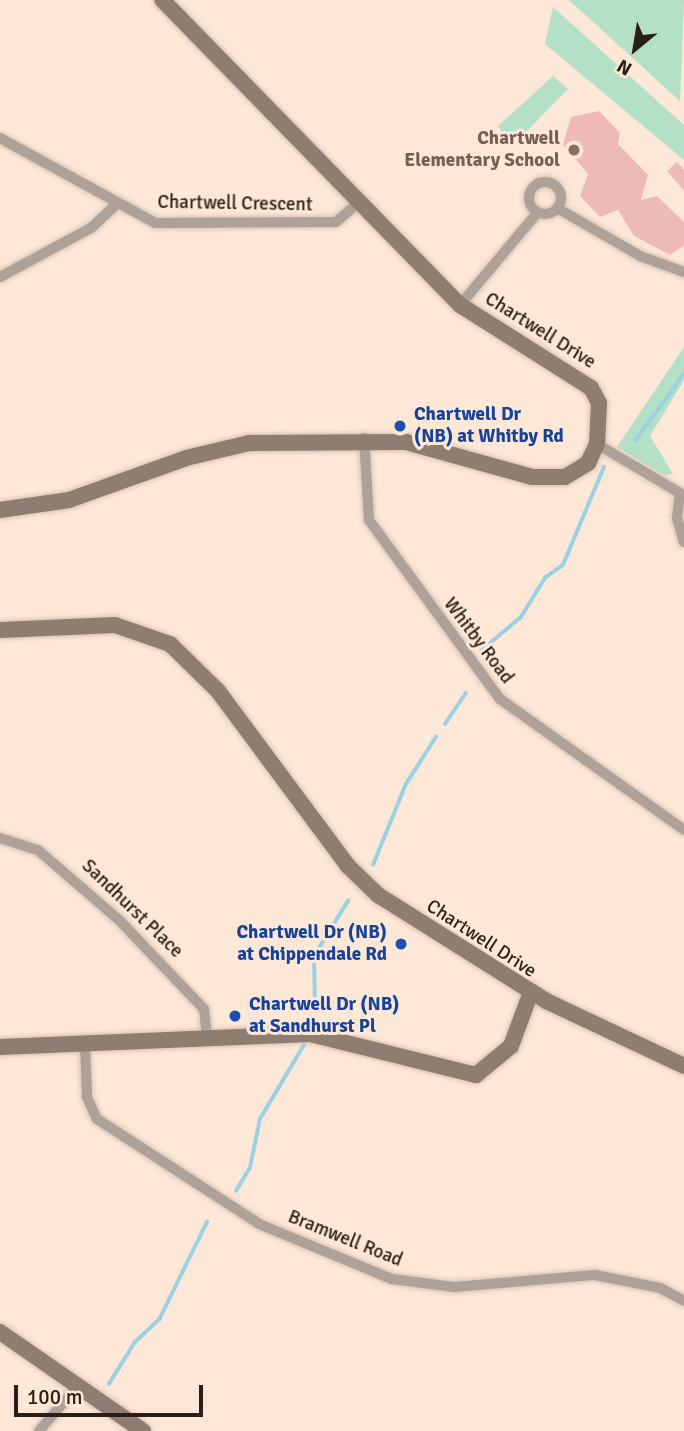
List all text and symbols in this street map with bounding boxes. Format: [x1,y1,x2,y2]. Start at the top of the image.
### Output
north arrow [600,14,670,84]
text: N [613,53,636,81]
place label: Chartwell Elementary School [404,128,560,172]
marker: Chartwell Elementary School [566,142,582,158]
street label: Chartwell Crescent [157,191,313,217]
street label: Chartwell Drive [480,288,600,374]
place label: Chartwell Dr (NB) at Whitby Rd [414,404,564,448]
marker: Chartwell Dr (NB) at Whitby Rd [392,418,408,434]
street label: Whitby Road [438,593,518,689]
street label: Sandhurst Place [77,855,187,963]
street label: Chartwell Drive [422,895,540,983]
place label: Chartwell Dr (NB) at Chippendale Rd [237,922,387,966]
marker: Chartwell Dr (NB) at Chippendale Rd [393,936,409,952]
place label: Chartwell Dr (NB) at Sandhurst Pl [249,994,399,1038]
marker: Chartwell Dr (NB) at Sandhurst Pl [227,1008,243,1024]
street label: Bramwell Road [284,1206,406,1272]
scale bar [18,1372,206,1416]
text: 100 m [27,1384,82,1410]

